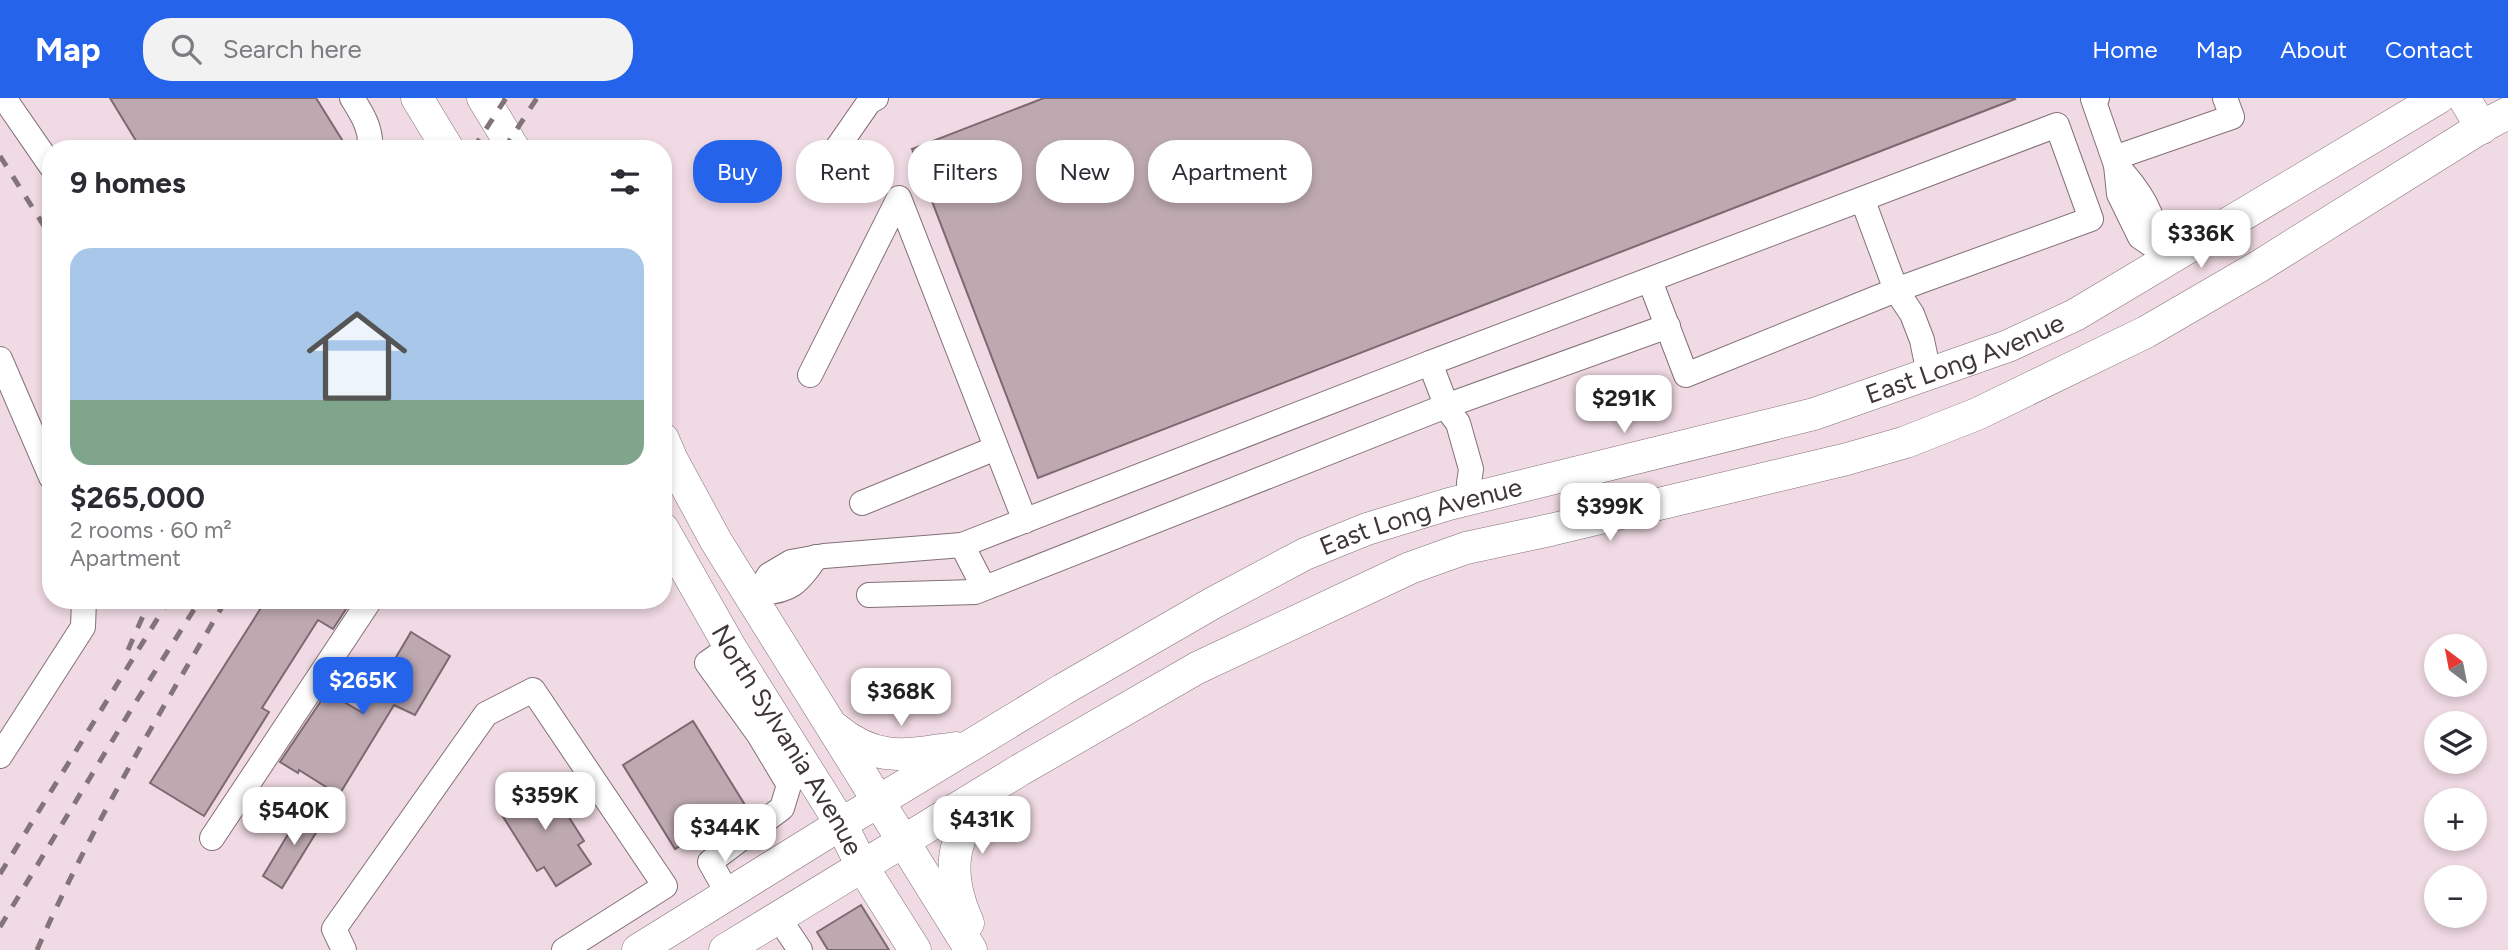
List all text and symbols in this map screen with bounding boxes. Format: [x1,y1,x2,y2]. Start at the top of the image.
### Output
search box [143,18,633,81]
text: Map [35,30,101,69]
icon: search [167,30,205,68]
text: Search here [223,33,362,65]
text: Home [2092,35,2158,64]
text: Map [2196,35,2242,64]
text: About [2280,35,2347,64]
text: Contact [2385,35,2473,64]
chip: Buy [693,140,782,203]
chip: Rent [796,140,894,203]
chip: Filters [908,140,1022,203]
chip: New [1036,140,1134,203]
chip: Apartment [1148,140,1312,203]
icon: filters [606,163,644,201]
text: 9 homes [70,164,186,201]
pin: $336K [2152,211,2250,270]
text: $336K [2168,219,2234,247]
icon: home [294,293,420,419]
street label: East Long Avenue [1861,306,2069,411]
pin: $291K [1575,376,1673,435]
text: $291K [1592,384,1656,412]
street label: East Long Avenue [1315,471,1525,562]
text: $265,000 [70,479,205,516]
pin: $399K [1561,484,1659,543]
text: $399K [1576,492,1644,520]
text: 2 rooms · 60 m² [70,516,232,544]
text: Apartment [70,544,181,572]
street label: North Sylvania Avenue [705,619,870,861]
north arrow [2424,634,2487,696]
map controls [2424,634,2487,928]
pin: $265K [314,658,412,717]
text: $265K [329,666,397,694]
pin: $368K [852,668,950,728]
text: $368K [867,677,935,705]
button: layers [2424,711,2487,774]
pin: $359K [496,772,594,832]
text: $359K [511,781,579,809]
pin: $540K [245,788,343,847]
button: + [2424,788,2487,851]
text: $540K [259,796,329,824]
pin: $431K [933,796,1031,856]
pin: $344K [676,804,774,864]
text: $431K [949,805,1015,833]
text: $344K [690,813,760,841]
button: − [2424,865,2487,928]

